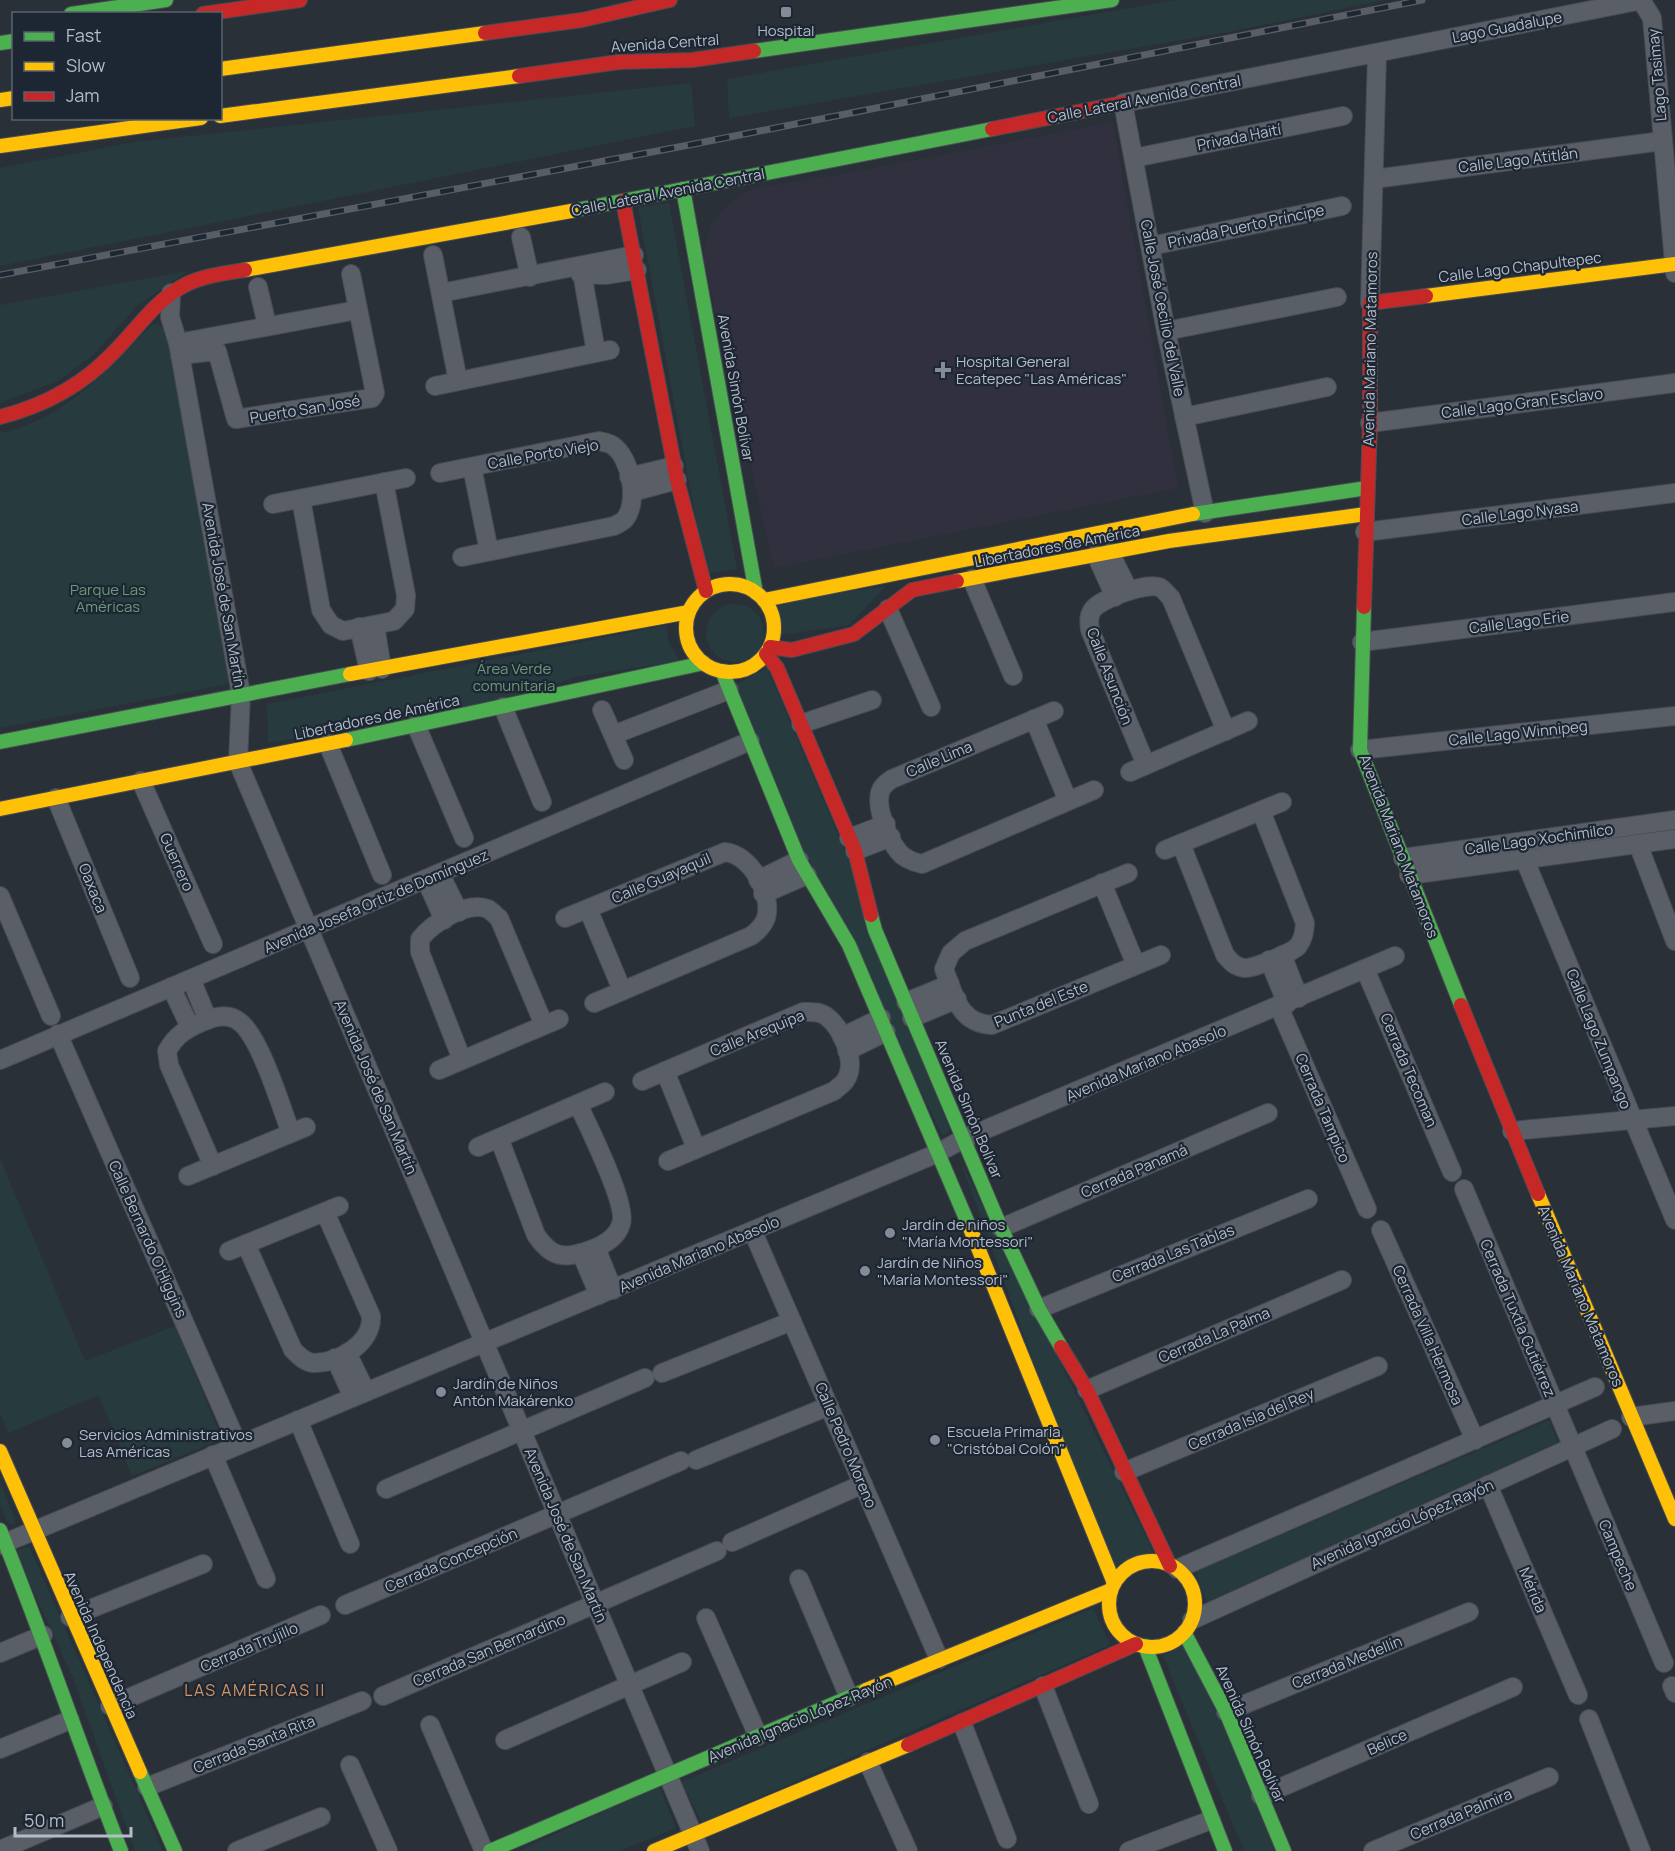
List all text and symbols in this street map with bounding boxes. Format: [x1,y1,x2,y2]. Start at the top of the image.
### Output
marker: Hospital [779,5,793,19]
street label: Lago Guadalupe [1450,6,1564,48]
legend [12,12,222,120]
place label: Hospital [757,20,815,41]
text: Fast [66,23,101,47]
street label: Lago Tasimay [1642,28,1672,122]
street label: Avenida Central [610,29,720,57]
text: Slow [66,53,106,77]
street label: Calle Lateral Avenida Central [1045,70,1243,128]
text: Jam [66,83,100,107]
street label: Privada Haití [1195,118,1283,155]
street label: Calle Lago Atitlán [1457,142,1579,178]
street label: Calle Lateral Avenida Central [569,163,767,221]
street label: Privada Puerto Príncipe [1166,199,1326,253]
street label: Calle José Cecilio del Valle [1136,218,1191,398]
street label: Calle Lago Chapultepec [1437,247,1603,287]
street label: Avenida Mariano Matamoros [1358,251,1382,447]
street label: Avenida Simón Bolívar [713,313,759,464]
place label: Hospital General Ecatepec "Las Américas" [956,351,1127,389]
marker: Hospital General Ecatepec "Las Américas" [934,361,952,379]
street label: Calle Lago Gran Esclavo [1440,383,1604,423]
street label: Puerto San José [248,390,362,428]
street label: Calle Porto Viejo [486,434,600,474]
street label: Calle Lago Nyasa [1461,495,1579,531]
street label: Avenida José de San Martín [197,501,251,689]
street label: Libertadores de América [972,520,1142,572]
park label: Parque Las Américas [70,579,146,617]
street label: Calle Lago Erie [1468,605,1571,639]
street label: Calle Asunción [1082,624,1138,728]
park label: Área Verde comunitaria [473,658,555,696]
street label: Libertadores de América [292,689,462,745]
street label: Calle Lago Winnipeg [1447,715,1589,751]
street label: Calle Lima [903,736,975,782]
street label: Avenida Mariano Matamoros [1354,751,1444,941]
street label: Calle Lago Xochimilco [1463,818,1615,860]
street label: Guerrero [155,829,199,895]
street label: Avenida Josefa Ortiz de Domínguez [260,844,492,958]
street label: Calle Guayaquil [608,848,714,908]
street label: Oaxaca [74,860,112,916]
street label: Calle Lago Zumpango [1561,966,1637,1112]
street label: Punta del Este [991,976,1091,1032]
street label: Avenida José de San Martín [330,997,422,1178]
street label: Calle Arequipa [707,1005,807,1061]
street label: Cerrada Tecoman [1376,1010,1443,1130]
street label: Avenida Mariano Abasolo [1063,1020,1229,1106]
street label: Avenida Simón Bolívar [930,1036,1008,1182]
street label: Cerrada Tampico [1291,1050,1356,1166]
street label: Cerrada Panamá [1077,1139,1191,1203]
street label: Calle Bernardo O'Higgins [104,1157,192,1321]
street label: Avenida Mariano Matamoros [1533,1202,1629,1390]
street label: Avenida Mariano Abasolo [616,1211,782,1297]
place label: Jardín de niños "María Montessori" [902,1214,1033,1252]
street label: Cerrada Las Tablas [1109,1219,1237,1287]
marker: Jardín de niños "María Montessori" [883,1226,897,1240]
street label: Cerrada Tuxtla Gutiérrez [1475,1236,1561,1400]
place label: Jardín de Niños "María Montessori" [877,1252,1008,1290]
street label: Cerrada Villa Hermosa [1388,1262,1468,1408]
marker: Jardín de Niños "María Montessori" [858,1264,872,1278]
street label: Cerrada La Palma [1155,1302,1273,1368]
place label: Jardín de Niños Antón Makárenko [453,1373,574,1411]
street label: Calle Pedro Moreno [810,1379,882,1511]
street label: Cerrada Isla del Rey [1185,1383,1317,1455]
marker: Jardín de Niños Antón Makárenko [434,1385,448,1399]
place label: Escuela Primaria "Cristóbal Colón" [947,1421,1065,1459]
place label: Servicios Administrativos Las Américas [79,1424,253,1462]
marker: Escuela Primaria "Cristóbal Colón" [928,1433,942,1447]
marker: Servicios Administrativos Las Américas [60,1436,74,1450]
street label: Avenida José de San Martín [520,1445,612,1626]
street label: Avenida Ignacio López Rayón [1307,1474,1497,1574]
street label: Campeche [1594,1516,1642,1594]
street label: Cerrada Concepción [382,1523,520,1597]
street label: Mérida [1514,1564,1552,1616]
street label: Avenida Independencia [59,1568,143,1722]
street label: Cerrada San Bernardino [409,1608,569,1692]
street label: Cerrada Trujillo [197,1617,301,1677]
street label: Cerrada Medellín [1289,1630,1405,1694]
street label: Avenida Simón Bolívar [1211,1661,1291,1807]
street label: Avenida Ignacio López Rayón [705,1671,895,1767]
district label: LAS AMÉRICAS II [184,1679,326,1701]
street label: Cerrada Santa Rita [190,1710,318,1778]
street label: Belice [1364,1724,1411,1760]
street label: Cerrada Palmira [1407,1783,1515,1845]
scale bar [15,1800,130,1838]
text: 50 m [24,1808,64,1832]

